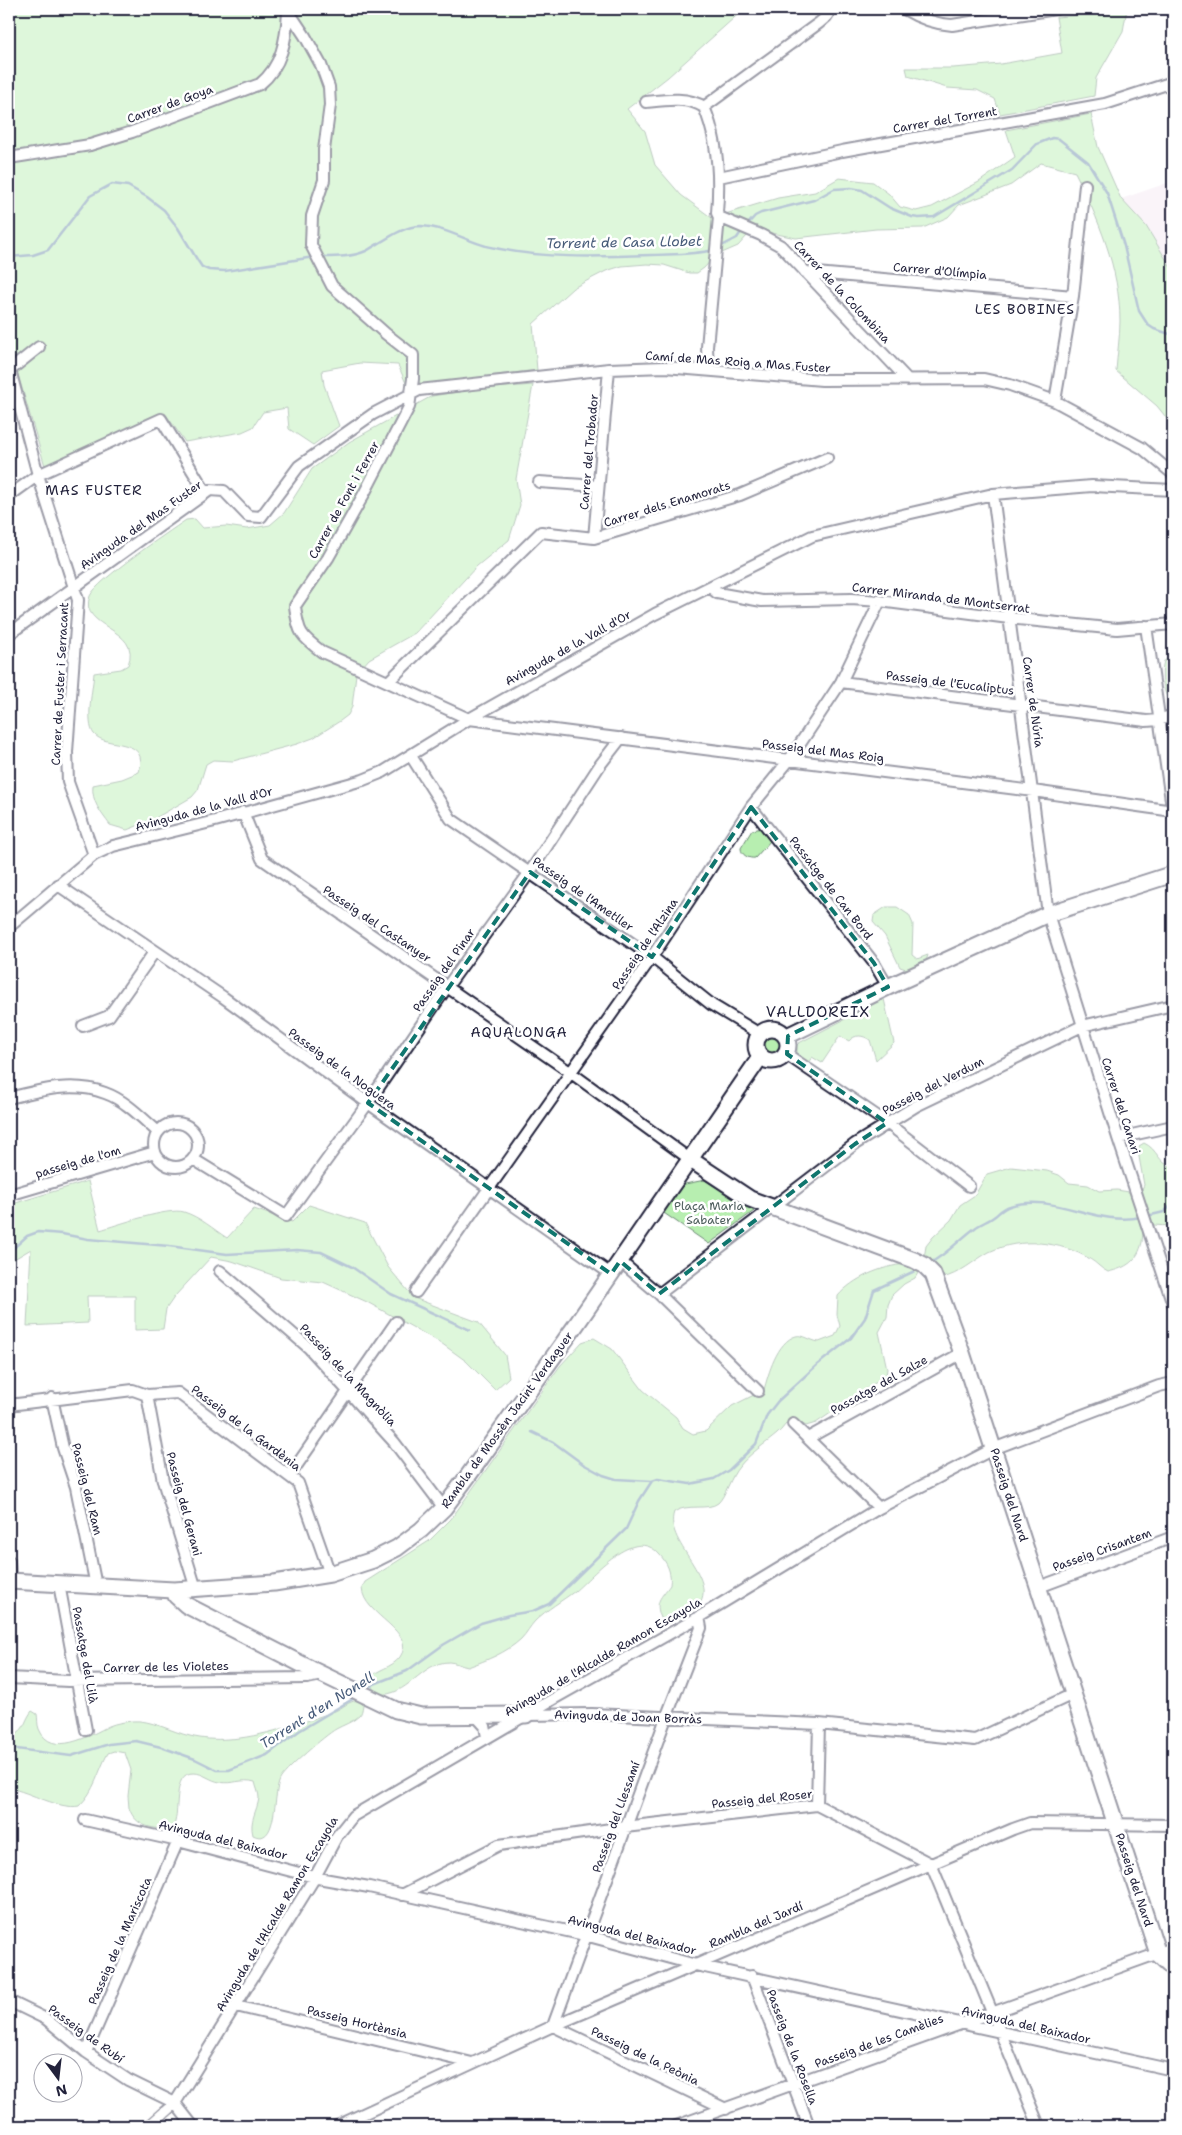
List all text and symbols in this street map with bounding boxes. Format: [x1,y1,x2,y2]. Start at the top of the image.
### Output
street label: Carrer de Goya [125,81,216,127]
street label: Carrer del Torrent [892,103,998,137]
water label: Torrent de Casa Llobet [546,232,703,252]
street label: Carrer de la Colombina [790,237,894,347]
street label: Carrer d'Olímpia [892,259,988,283]
district label: LES BOBINES [975,300,1075,318]
street label: Camí de Mas Roig a Mas Fuster [645,348,832,376]
street label: Carrer del Trobador [576,393,602,511]
street label: Carrer de Font i Ferrer [305,438,383,562]
street label: Avinguda del Mas Fuster [77,477,205,573]
street label: Carrer dels Enamorats [602,477,732,531]
district label: MAS FUSTER [45,481,143,499]
street label: Carrer Miranda de Montserrat [851,579,1031,617]
street label: Carrer de Fuster i Serracant [48,602,72,766]
street label: Avinguda de la Vall d'Or [502,606,634,689]
street label: Carrer de Núria [1019,656,1047,749]
street label: Passeig de l'Eucaliptus [885,667,1015,699]
street label: Passeig del Mas Roig [761,736,885,766]
street label: Avinguda de la Vall d'Or [133,783,275,835]
street label: Passatge de Can Bord [786,833,877,943]
street label: Passeig de l'Ametller [529,853,637,935]
street label: Passeig del Castanyer [320,882,435,966]
street label: Passeig de l'Alzina [608,895,682,993]
street label: Passeig del Pinar [409,925,479,1015]
district label: VALLDOREIX [766,1002,870,1022]
district label: AQUALONGA [470,1023,568,1041]
street label: Passeig de la Noguera [285,1025,399,1114]
street label: Passeig del Verdum [879,1053,987,1119]
street label: Carrer del Canari [1098,1055,1144,1157]
street label: passeig de l'om [33,1142,123,1182]
park label: Plaça Maria Sabater [674,1198,745,1228]
street label: Passeig de la Magnòlia [296,1320,400,1430]
street label: Rambla de Mossèn Jacint Verdaguer [437,1328,577,1512]
street label: Passatge del Salze [828,1352,931,1418]
street label: Passeig de la Gardènia [188,1381,305,1475]
street label: Passeig del Ram [68,1441,106,1537]
street label: Passeig del Nard [986,1446,1032,1544]
street label: Passeig del Gerani [162,1450,206,1558]
street label: Passeig Crisantem [1050,1525,1154,1575]
street label: Avinguda de l'Alcalde Ramon Escayola [502,1594,705,1720]
street label: Passatge del Lilà [69,1605,101,1705]
street label: Carrer de les Violetes [103,1658,229,1676]
water label: Torrent d'en Nonell [256,1667,378,1753]
street label: Avinguda de Joan Borràs [554,1706,702,1728]
street label: Passeig del Llessamí [588,1759,644,1875]
street label: Passeig del Roser [711,1786,814,1812]
street label: Avinguda de l'Alcalde Ramon Escayola [212,1813,342,2015]
street label: Avinguda del Baixador [157,1816,289,1864]
street label: Passeig del Nard [1111,1831,1157,1929]
street label: Passeig de la Mariscota [85,1874,156,2007]
street label: Rambla del Jardí [707,1898,806,1952]
street label: Avinguda del Baixador [566,1911,698,1959]
street label: Passeig de la Rosella [763,1987,822,2107]
street label: Passeig de Rubí [45,2001,128,2067]
street label: Passeig Hortènsia [305,2002,409,2042]
street label: Avinguda del Baixador [960,2002,1092,2048]
street label: Passeig de les Camèlies [812,2010,946,2072]
street label: Passeig de la Peònia [588,2023,702,2089]
north arrow [32,2052,82,2102]
text: N [54,2080,69,2101]

